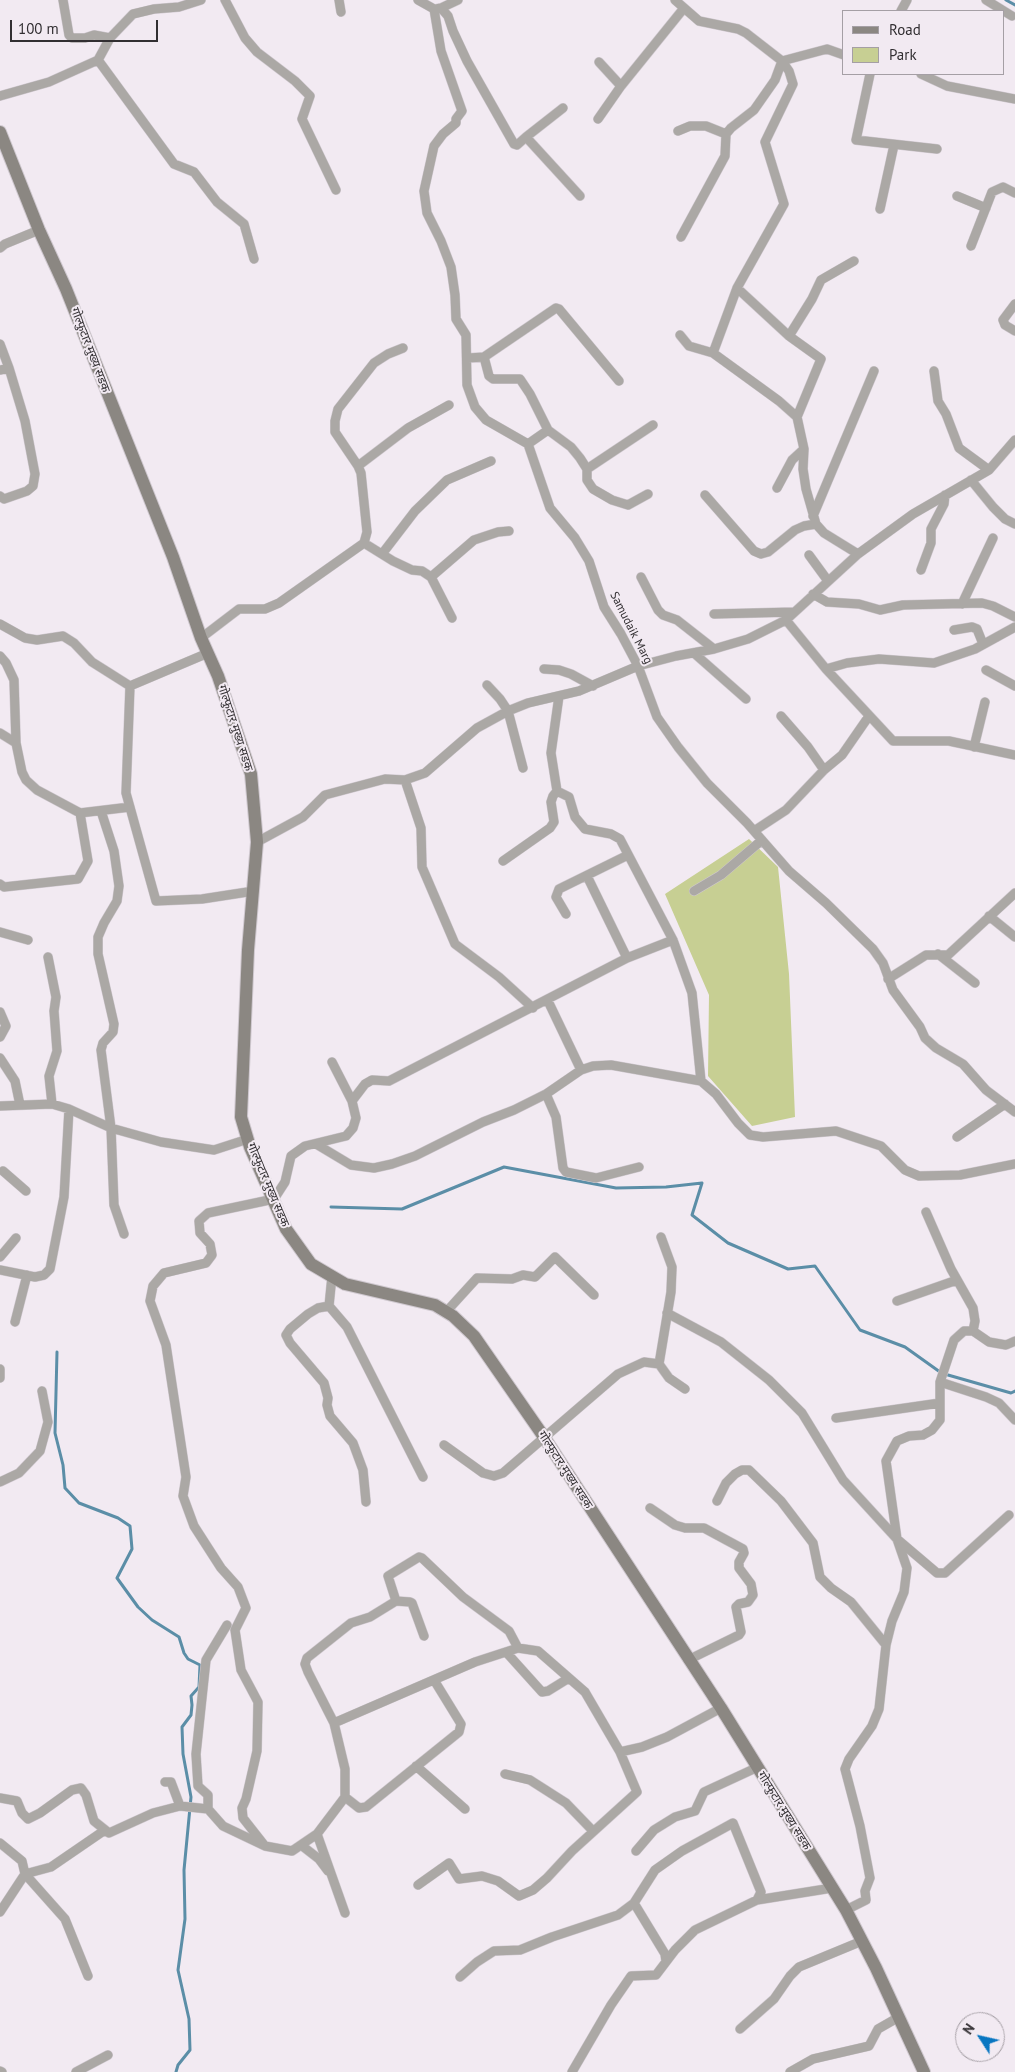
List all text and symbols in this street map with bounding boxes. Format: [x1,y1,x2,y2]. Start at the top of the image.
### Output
scale bar [12,10,160,42]
legend [842,10,1005,75]
text: 100 m [18,19,59,38]
text: Road [889,20,921,39]
text: Park [889,45,917,64]
street label: गोल्फुटार मुख्य सडक [67,306,113,394]
street label: Samudaik Marg [607,590,655,666]
street label: गोल्फुटार मुख्य सडक [214,683,256,773]
street label: गोल्फुटार मुख्य सडक [244,1141,292,1229]
street label: गोल्फुटार मुख्य सडक [535,1428,595,1512]
street label: गोल्फुटार मुख्य सडक [754,1769,814,1853]
north arrow [955,2012,1005,2062]
text: N [959,2020,979,2038]

